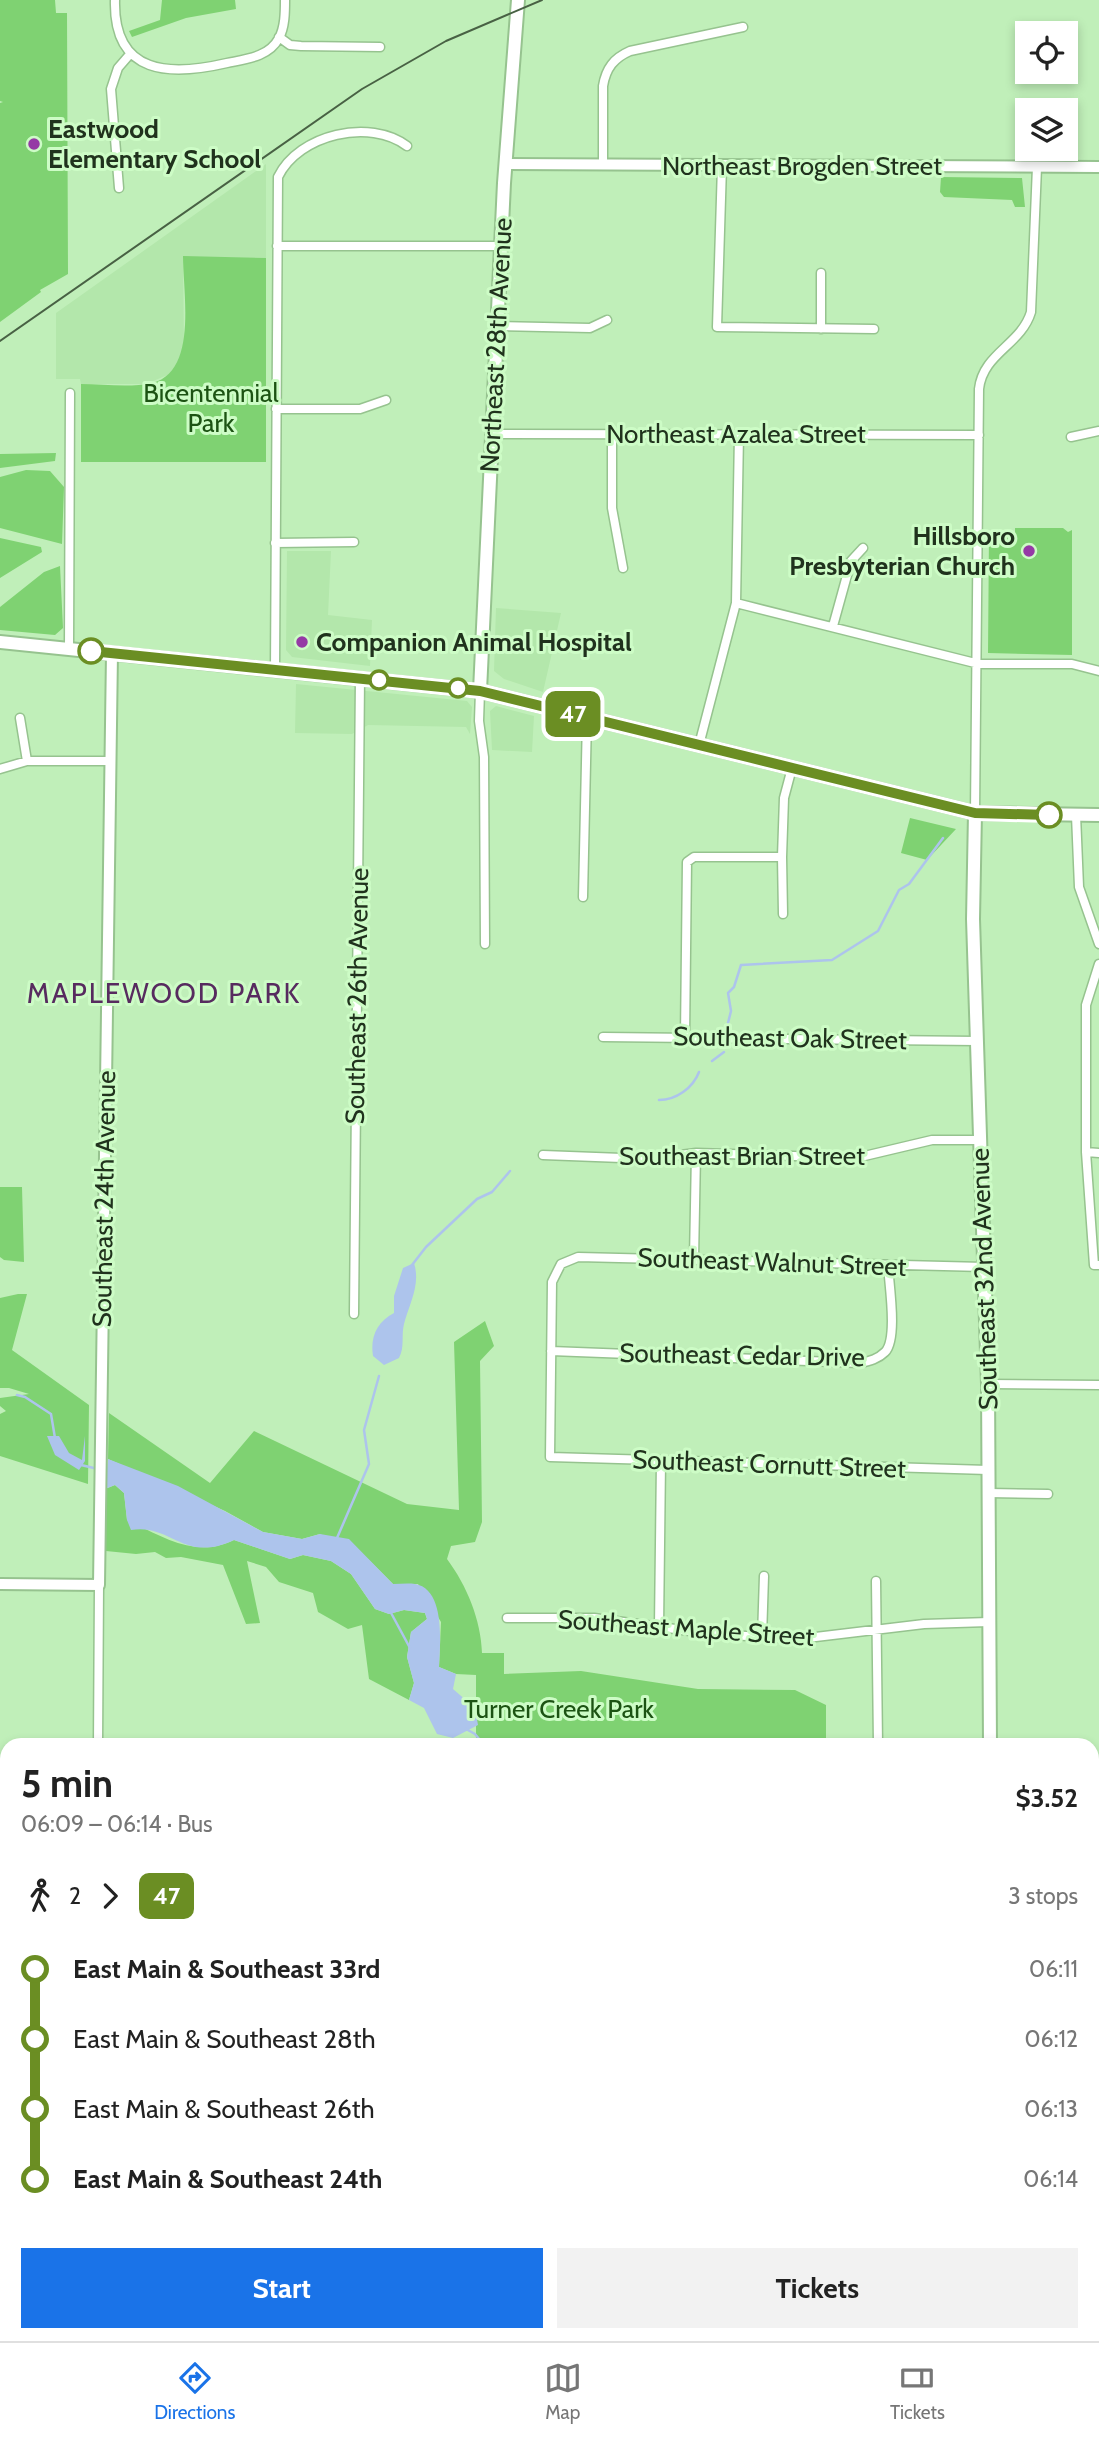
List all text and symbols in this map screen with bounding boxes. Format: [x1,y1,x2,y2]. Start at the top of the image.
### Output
map controls [1015,21,1078,161]
button: locate [1015,21,1078,84]
button: layers [1015,98,1078,161]
place label: Eastwood Elementary School [48,113,261,175]
marker: Eastwood Elementary School [26,136,42,152]
street label: Northeast Brogden Street [662,150,942,182]
street label: Northeast 28th Avenue [473,217,519,473]
park label: Bicentennial Park [143,377,279,439]
street label: Northeast Azalea Street [606,418,866,450]
place label: Hillsboro Presbyterian Church [789,520,1015,582]
marker: Hillsboro Presbyterian Church [1021,543,1037,559]
place label: Companion Animal Hospital [316,626,632,658]
marker: Companion Animal Hospital [294,634,310,650]
unlabelled marker [78,638,104,664]
unlabelled marker [369,670,389,690]
unlabelled marker [448,678,468,698]
line badge: 47 [542,691,604,737]
text: 47 [559,699,587,728]
unlabelled marker [1036,802,1062,828]
street label: Southeast 26th Avenue [339,867,375,1125]
district label: MAPLEWOOD PARK [27,976,301,1010]
street label: Southeast Oak Street [673,1020,907,1056]
street label: Southeast 24th Avenue [86,1070,122,1328]
street label: Southeast Brian Street [619,1140,865,1172]
street label: Southeast 32nd Avenue [963,1147,1005,1411]
street label: Southeast Walnut Street [637,1241,907,1283]
street label: Southeast Cedar Drive [619,1337,865,1373]
street label: Southeast Cornutt Street [632,1443,907,1485]
street label: Southeast Maple Street [557,1603,816,1653]
park label: Turner Creek Park [464,1693,654,1725]
text: 5 min [21,1760,113,1807]
text: $3.52 [1015,1782,1078,1814]
text: 06:09 – 06:14 · Bus [21,1810,213,1838]
icon: walk [21,1877,59,1915]
icon: forward [91,1877,129,1915]
text: 47 [153,1881,180,1910]
text: 2 [69,1882,81,1910]
text: 3 stops [1008,1882,1078,1910]
text: East Main & Southeast 33rd [73,1953,380,1985]
text: 06:11 [1029,1955,1078,1983]
text: East Main & Southeast 28th [73,2023,376,2055]
text: 06:12 [1025,2025,1078,2053]
text: East Main & Southeast 26th [73,2093,375,2125]
text: 06:13 [1024,2095,1078,2123]
text: East Main & Southeast 24th [73,2163,382,2195]
text: 06:14 [1023,2165,1078,2193]
button: Start [21,2248,543,2328]
button: Tickets [557,2248,1078,2328]
tab: Directions [154,2359,235,2424]
tab: Map [544,2359,582,2424]
tab: Tickets [890,2359,945,2424]

